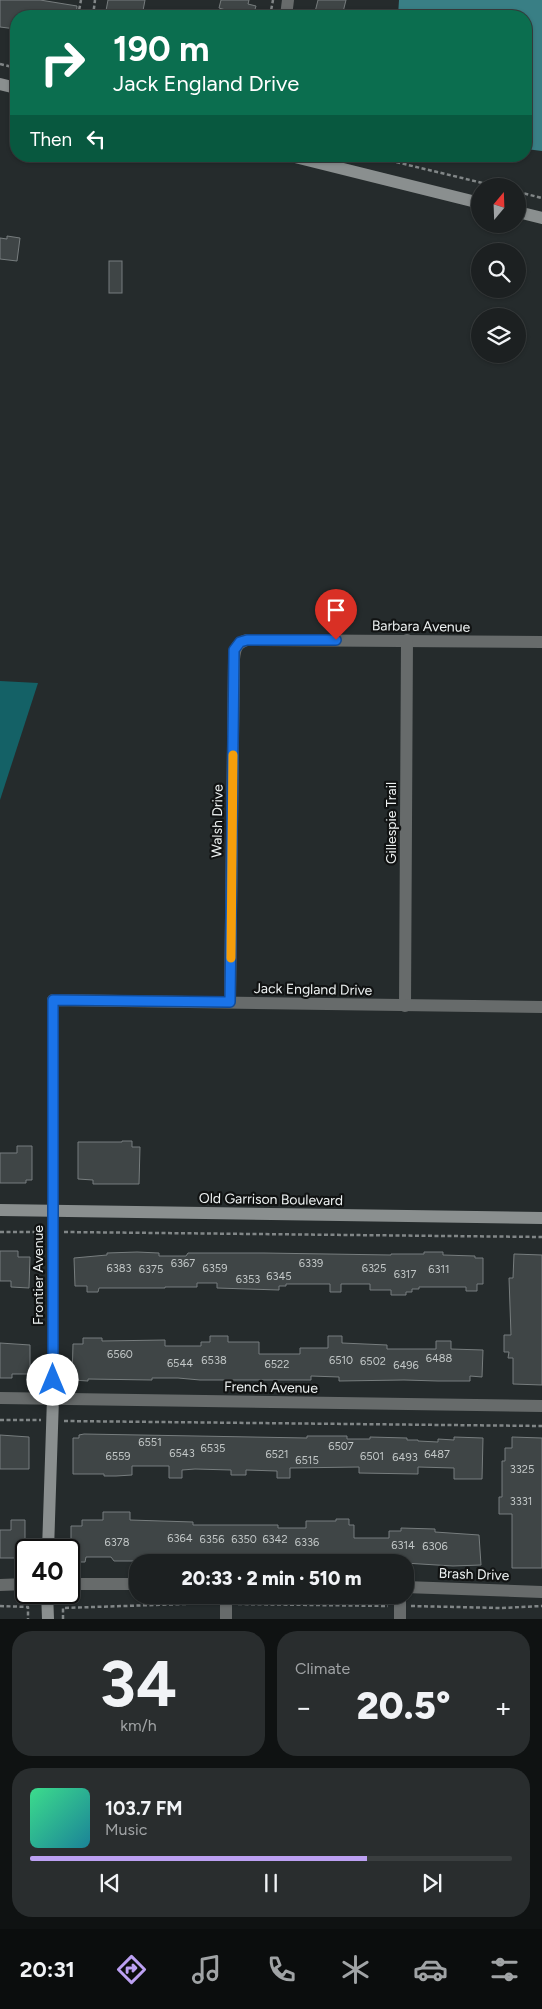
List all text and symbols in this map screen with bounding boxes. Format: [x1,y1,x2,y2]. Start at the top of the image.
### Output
text: 190 m [113,28,210,70]
icon: right [30,30,95,95]
text: Jack England Drive [113,70,299,97]
icon: left [82,125,110,153]
text: Then [30,128,72,151]
north arrow [471,178,526,232]
map controls [471,178,526,363]
button: search [471,243,526,298]
button: layers [471,308,526,363]
pin [315,589,357,640]
icon: arrive [322,596,350,624]
street label: Barbara Avenue [372,617,471,636]
street label: Gillespie Trail [383,782,400,864]
street label: Walsh Drive [208,784,227,858]
street label: Jack England Drive [254,980,373,999]
street label: Old Garrison Boulevard [199,1190,343,1209]
street label: Frontier Avenue [30,1225,47,1325]
house number: 6367 [171,1257,195,1270]
house number: 6339 [299,1257,323,1270]
house number: 6383 [107,1262,131,1275]
house number: 6359 [203,1262,227,1275]
house number: 6325 [362,1262,386,1275]
house number: 6375 [139,1263,163,1276]
house number: 6311 [428,1263,450,1276]
house number: 6317 [394,1268,416,1281]
house number: 6345 [266,1270,292,1283]
house number: 6353 [236,1273,260,1286]
house number: 6560 [107,1348,133,1361]
house number: 6488 [426,1352,453,1365]
position arrow [26,1353,78,1405]
house number: 6538 [201,1354,227,1367]
house number: 6510 [329,1354,353,1367]
house number: 6502 [360,1355,386,1368]
house number: 6544 [167,1357,193,1370]
house number: 6522 [265,1358,289,1371]
house number: 6496 [393,1359,419,1372]
street label: French Avenue [224,1378,318,1397]
house number: 6551 [138,1436,162,1449]
house number: 6507 [328,1440,354,1453]
house number: 6535 [201,1442,225,1455]
house number: 6543 [169,1447,195,1460]
house number: 6521 [265,1448,289,1461]
house number: 6487 [424,1448,450,1461]
house number: 6559 [105,1450,131,1463]
house number: 6501 [360,1450,384,1463]
house number: 6493 [392,1451,418,1464]
house number: 6515 [295,1454,319,1467]
house number: 3325 [510,1463,534,1476]
house number: 3331 [510,1495,532,1508]
house number: 6364 [167,1532,193,1545]
house number: 6356 [200,1533,224,1546]
house number: 6350 [231,1533,257,1546]
house number: 6342 [262,1533,288,1546]
house number: 6378 [105,1536,130,1549]
house number: 6336 [295,1536,319,1549]
speed limit sign: 40 [15,1539,80,1604]
house number: 6314 [391,1539,415,1552]
house number: 6306 [422,1540,448,1553]
street label: Brash Drive [438,1565,510,1584]
text: 20:33 · 2 min · 510 m [181,1567,362,1590]
text: 34 [100,1644,177,1722]
text: Climate [295,1659,350,1678]
text: 20.5° [356,1683,451,1729]
text: − [295,1690,312,1724]
text: + [495,1690,512,1724]
text: km/h [120,1716,157,1735]
text: 103.7 FM [105,1797,183,1820]
text: Music [105,1820,147,1839]
icon: previous [96,1869,124,1897]
icon: pause [257,1869,285,1897]
icon: next [418,1869,446,1897]
icon: directions [114,1952,149,1987]
icon: music [189,1952,224,1987]
icon: phone [264,1952,299,1987]
icon: climate [338,1952,373,1987]
icon: car [413,1952,448,1987]
icon: filters [487,1952,522,1987]
text: 20:31 [20,1956,75,1983]

